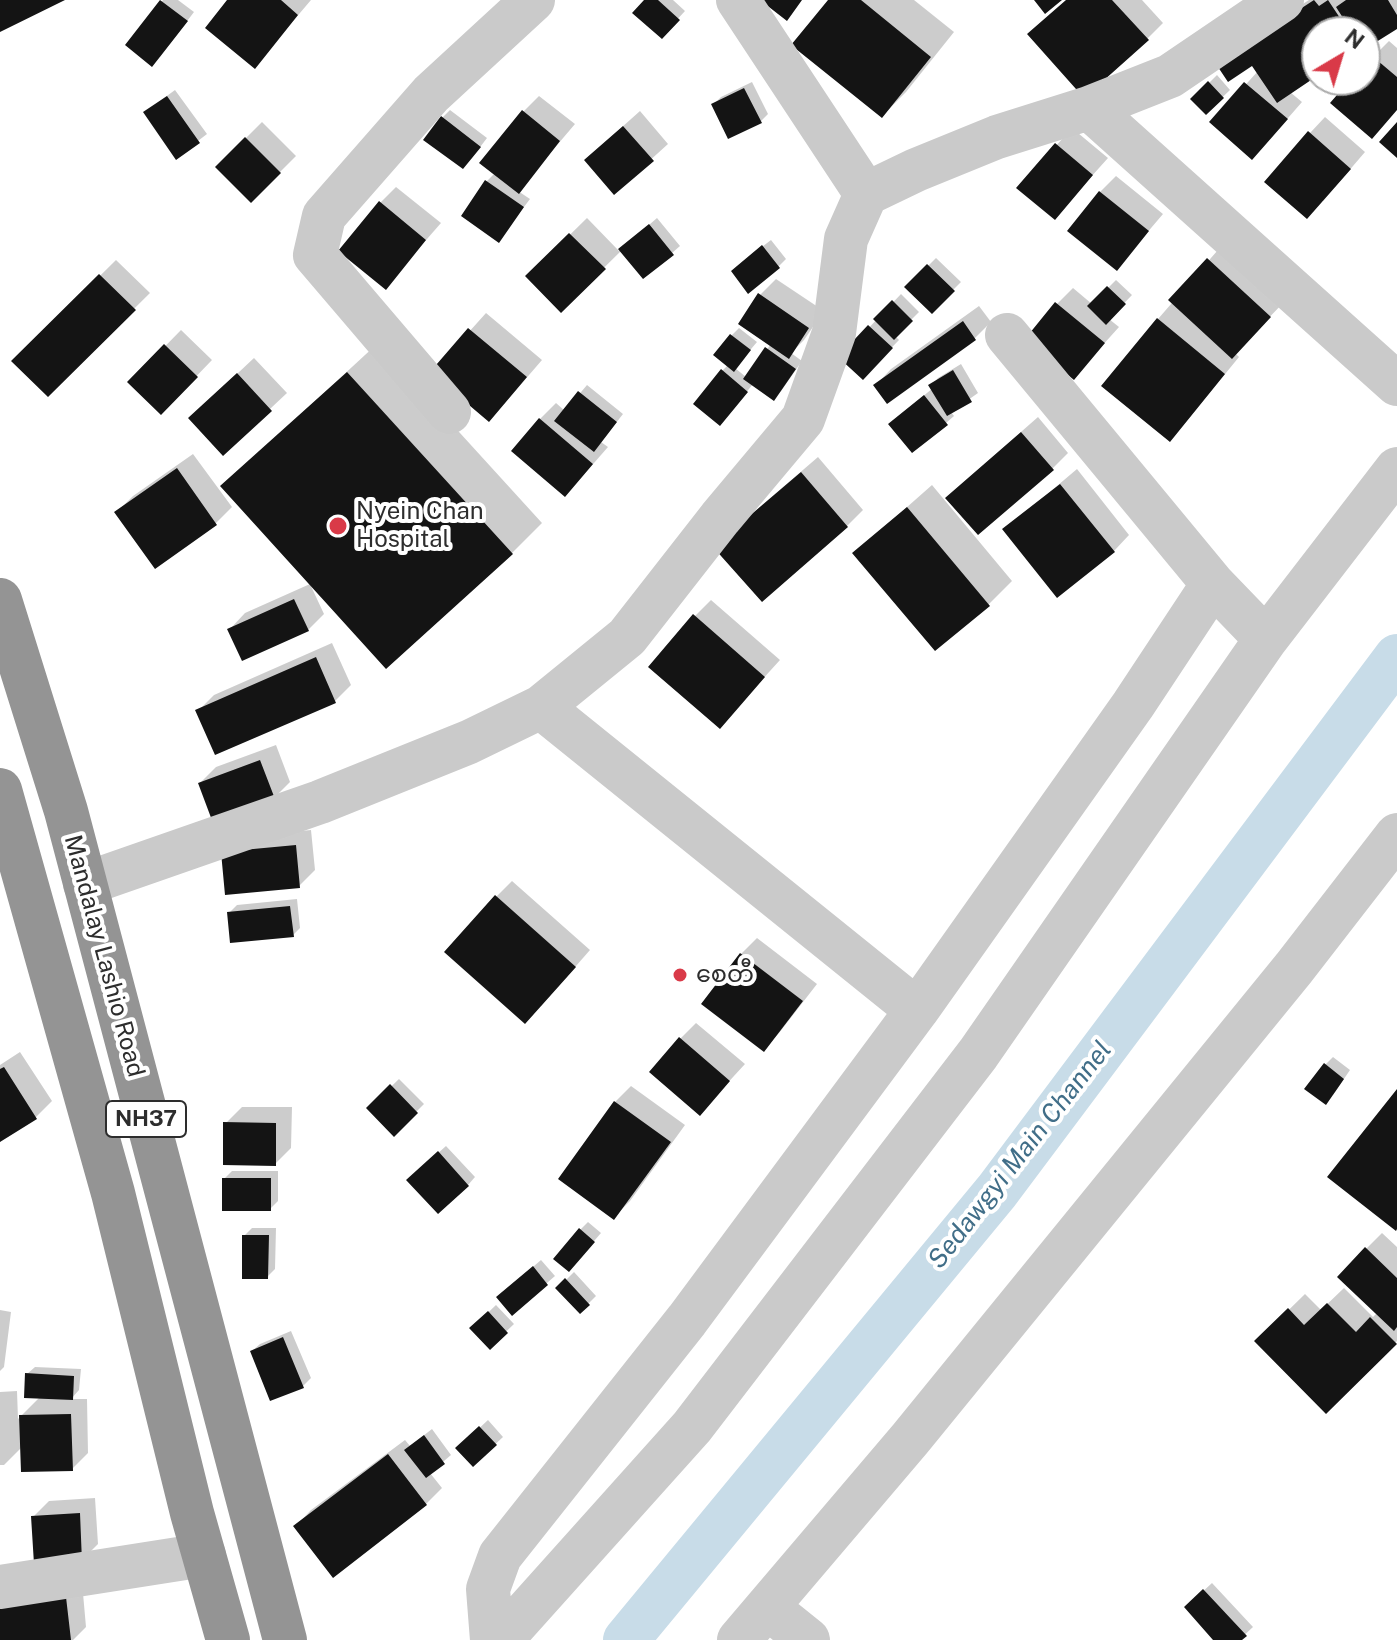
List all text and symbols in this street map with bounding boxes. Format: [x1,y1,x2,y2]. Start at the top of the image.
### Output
north arrow [1301,16,1381,96]
text: N [1340,23,1369,54]
place label: Nyein Chan Hospital [356,498,484,554]
marker: Nyein Chan Hospital [327,515,349,537]
street label: Mandalay Lashio Road [58,832,150,1080]
place label: စေတီ [696,961,754,989]
marker: စေတီ [671,966,689,984]
water label: Sedawgyi Main Channel [922,1035,1118,1275]
road number: NH37 [106,1101,186,1137]

